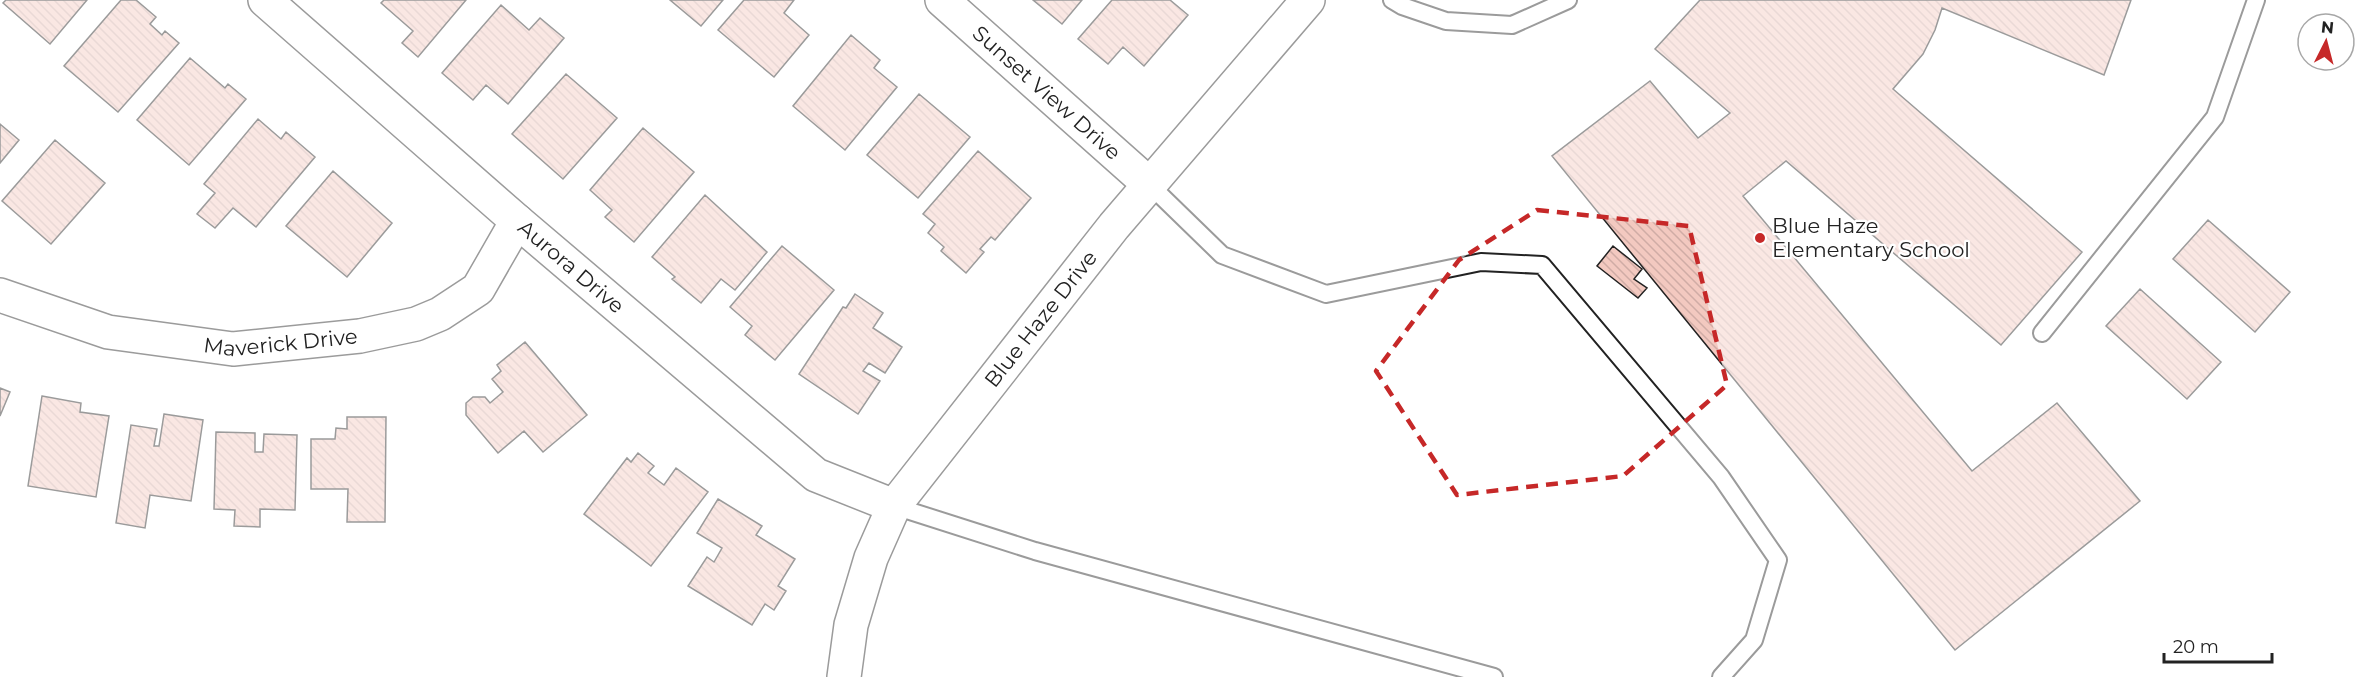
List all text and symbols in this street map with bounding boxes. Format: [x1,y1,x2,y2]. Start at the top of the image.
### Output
north arrow [2296,12,2356,72]
text: N [2320,17,2335,38]
street label: Sunset View Drive [968,20,1126,165]
place label: Blue Haze Elementary School [1772,213,1970,262]
street label: Aurora Drive [513,215,629,318]
marker: Blue Haze Elementary School [1753,231,1767,245]
street label: Blue Haze Drive [979,245,1102,392]
street label: Maverick Drive [202,323,359,361]
scale bar [2164,626,2272,664]
text: 20 m [2173,636,2219,658]

